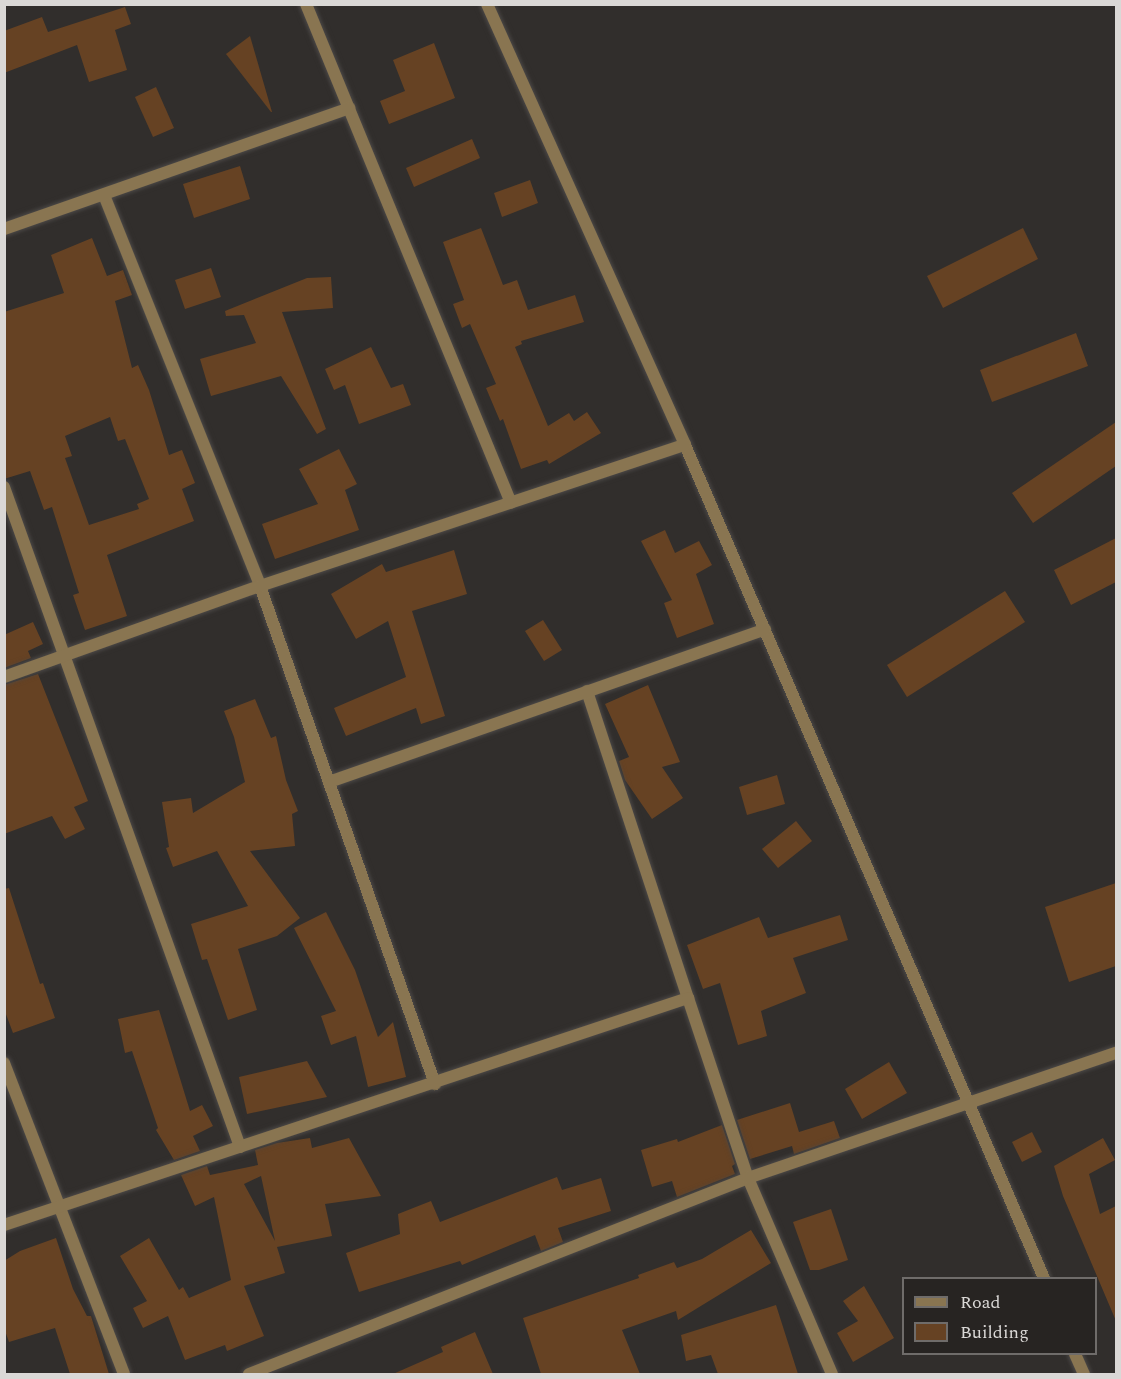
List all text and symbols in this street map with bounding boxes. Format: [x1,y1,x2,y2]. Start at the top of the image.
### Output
legend [902,1277,1097,1355]
text: Road [960,1289,1001,1316]
text: Building [960,1319,1029,1346]

